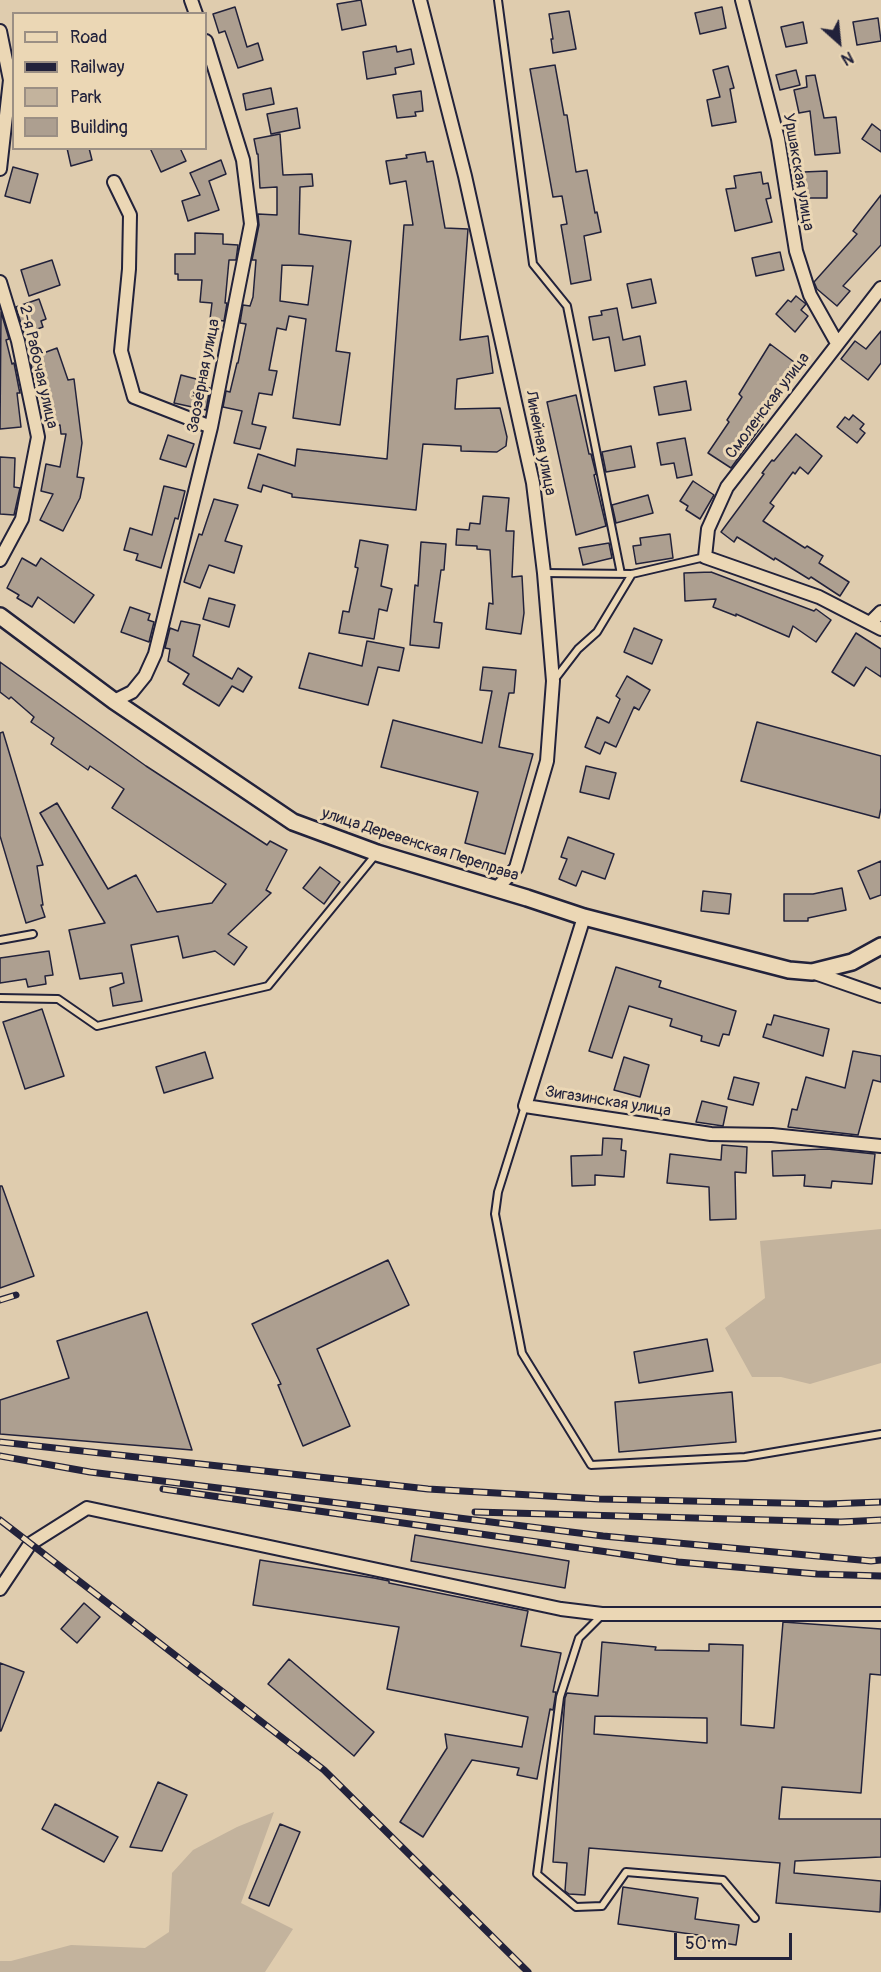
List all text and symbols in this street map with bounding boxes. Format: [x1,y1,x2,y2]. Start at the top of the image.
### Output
legend [12,12,207,150]
north arrow [809,12,869,72]
text: Road [70,26,107,49]
text: N [838,47,857,69]
text: Railway [70,56,125,79]
text: Park [70,86,102,109]
street label: Уршакская улица [778,112,818,232]
text: Building [70,116,128,139]
street label: 2-я Рабочая улица [14,304,62,430]
street label: Заозёрная улица [184,317,224,435]
street label: Смоленская улица [722,349,814,463]
street label: Линейная улица [520,389,560,497]
street label: улица Деревенская Переправа [319,804,521,886]
street label: Зигазинская улица [544,1083,672,1121]
scale bar [677,1921,796,1959]
text: 50 m [685,1932,727,1955]

